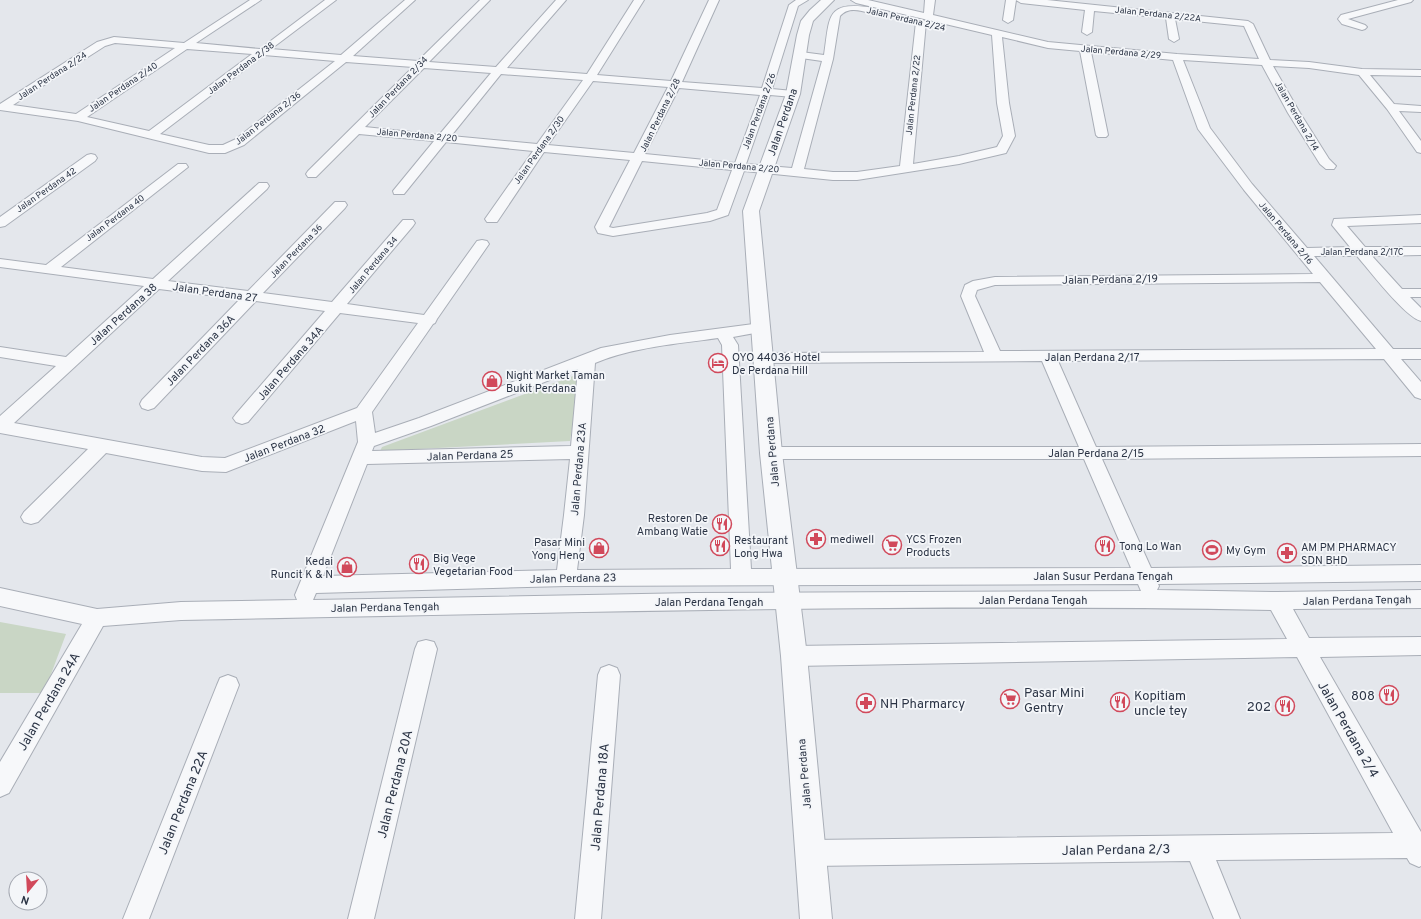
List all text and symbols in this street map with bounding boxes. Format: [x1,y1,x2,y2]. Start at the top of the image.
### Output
street label: Jalan Perdana 2/22A [1114,4,1202,25]
street label: Jalan Perdana 2/24 [865,5,947,34]
street label: Jalan Perdana 2/38 [206,40,277,97]
street label: Jalan Perdana 2/29 [1080,44,1162,61]
street label: Jalan Perdana 2/24 [15,50,89,103]
street label: Jalan Perdana 2/34 [366,54,431,120]
street label: Jalan Perdana 2/22 [904,54,923,136]
street label: Jalan Perdana 2/40 [87,60,160,115]
street label: Jalan Perdana 2/26 [741,71,778,151]
street label: Jalan Perdana 2/28 [638,77,683,154]
street label: Jalan Perdana 2/14 [1272,80,1321,153]
street label: Jalan Perdana [765,87,801,158]
street label: Jalan Perdana 2/36 [233,89,303,148]
street label: Jalan Perdana 2/30 [512,114,567,187]
street label: Jalan Perdana 2/20 [376,126,458,145]
street label: Jalan Perdana 2/20 [698,157,780,176]
street label: Jalan Perdana 42 [14,166,78,215]
street label: Jalan Perdana 40 [84,192,147,244]
street label: Jalan Perdana 2/16 [1256,200,1315,267]
street label: Jalan Perdana 36 [268,222,325,281]
street label: Jalan Perdana 34 [346,234,401,296]
street label: Jalan Perdana 2/17C [1320,247,1404,258]
street label: Jalan Perdana 2/19 [1062,272,1158,288]
street label: Jalan Perdana 27 [172,280,258,306]
street label: Jalan Perdana 38 [87,281,160,349]
street label: Jalan Perdana 36A [163,312,238,389]
street label: Jalan Perdana 34A [255,324,327,404]
place label: OYO 44036 Hotel De Perdana Hill [732,351,820,378]
street label: Jalan Perdana 2/17 [1044,351,1140,365]
hotel icon: OYO 44036 Hotel De Perdana Hill [707,352,729,374]
place label: Night Market Taman Bukit Perdana [506,369,605,396]
shop icon: Night Market Taman Bukit Perdana [481,370,503,392]
street label: Jalan Perdana [763,416,783,488]
street label: Jalan Perdana 32 [242,422,327,466]
street label: Jalan Perdana 23A [568,422,590,516]
street label: Jalan Perdana 25 [426,447,514,465]
street label: Jalan Perdana 2/15 [1048,447,1144,461]
place label: Restoren De Ambang Watie [637,512,708,539]
restaurant icon: Restoren De Ambang Watie [711,513,733,535]
pharmacy icon: mediwell [805,528,827,550]
place label: mediwell [830,533,874,547]
place label: YCS Frozen Products [906,533,962,560]
place label: Restaurant Long Hwa [734,534,788,561]
supermarket icon: YCS Frozen Products [881,534,903,556]
restaurant icon: Restaurant Long Hwa [709,535,731,557]
restaurant icon: Tong Lo Wan [1094,535,1116,557]
place label: Pasar Mini Yong Heng [531,536,585,563]
shop icon: Pasar Mini Yong Heng [588,537,610,559]
sports icon: My Gym [1201,539,1223,561]
place label: Tong Lo Wan [1119,540,1181,554]
place label: AM PM PHARMACY SDN BHD [1301,541,1397,568]
pharmacy icon: AM PM PHARMACY SDN BHD [1276,542,1298,564]
place label: My Gym [1226,544,1266,558]
place label: Big Vege Vegetarian Food [433,552,513,579]
restaurant icon: Big Vege Vegetarian Food [408,553,430,575]
place label: Kedai Runcit K & N [271,555,333,582]
shop icon: Kedai Runcit K & N [336,556,358,578]
street label: Jalan Susur Perdana Tengah [1033,570,1173,584]
street label: Jalan Perdana 23 [530,571,616,587]
street label: Jalan Perdana Tengah [1303,593,1411,609]
street label: Jalan Perdana Tengah [979,594,1087,608]
street label: Jalan Perdana Tengah [655,596,763,610]
street label: Jalan Perdana Tengah [331,600,439,616]
street label: Jalan Perdana 24A [15,650,84,754]
street label: Jalan Perdana 2/4 [1313,679,1381,781]
restaurant icon: 808 [1378,684,1400,706]
place label: Pasar Mini Gentry [1024,686,1084,717]
supermarket icon: Pasar Mini Gentry [999,688,1021,710]
place label: Kopitiam uncle tey [1134,689,1187,720]
place label: 808 [1351,689,1375,705]
restaurant icon: Kopitiam uncle tey [1109,691,1131,713]
pharmacy icon: NH Pharmarcy [855,692,877,714]
restaurant icon: 202 [1274,695,1296,717]
place label: NH Pharmarcy [880,697,965,713]
place label: 202 [1247,700,1271,716]
street label: Jalan Perdana 20A [375,728,417,840]
street label: Jalan Perdana [795,738,815,810]
street label: Jalan Perdana 18A [588,743,614,852]
street label: Jalan Perdana 22A [156,748,212,857]
street label: Jalan Perdana 2/3 [1062,842,1170,860]
north arrow [8,871,48,911]
text: N [19,892,31,907]

